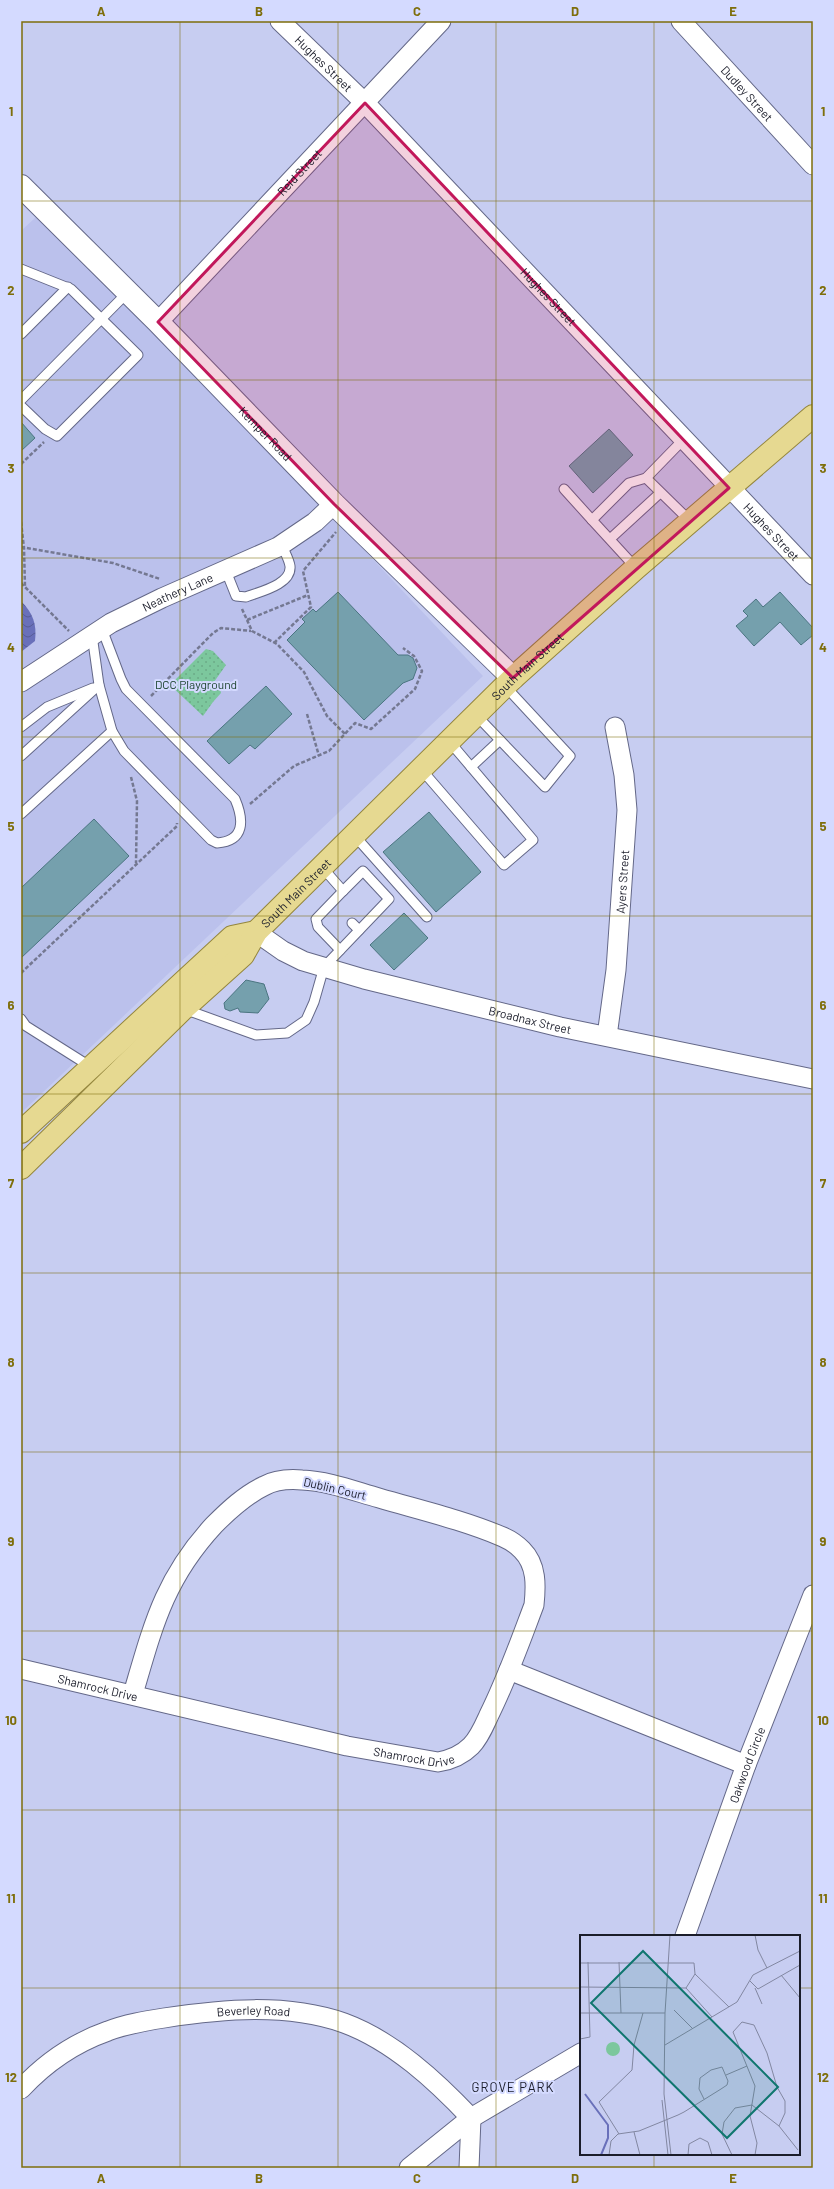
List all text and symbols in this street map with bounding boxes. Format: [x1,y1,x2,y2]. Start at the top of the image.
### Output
text: A [97,3,106,19]
text: B [255,3,263,19]
text: C [413,3,421,19]
text: D [571,3,579,19]
text: E [729,3,737,19]
street label: Hughes Street [292,32,356,94]
street label: Dudley Street [718,63,776,124]
text: 1 [9,103,13,119]
text: 1 [821,103,825,119]
street label: Reid Street [274,146,324,198]
street label: Hughes Street [518,265,579,328]
text: 2 [7,282,15,298]
text: 2 [819,282,827,298]
street label: Kemper Road [236,403,295,463]
text: 3 [7,460,15,476]
text: 3 [819,460,827,476]
street label: Hughes Street [741,500,802,563]
street label: Neathery Lane [140,570,215,614]
street label: South Main Street [488,630,566,703]
text: 4 [7,639,15,655]
text: 4 [819,639,827,655]
park label: DCC Playground [155,677,237,691]
text: 5 [7,818,15,834]
text: 5 [819,818,827,834]
street label: Ayers Street [613,849,631,914]
street label: South Main Street [258,855,334,930]
text: 6 [8,997,15,1013]
text: 6 [820,997,827,1013]
street label: Broadnax Street [487,1003,573,1036]
text: 7 [8,1175,15,1191]
text: 7 [820,1175,827,1191]
text: 8 [7,1354,15,1370]
text: 8 [819,1354,827,1370]
street label: Dublin Court [302,1474,368,1502]
text: 9 [8,1533,15,1549]
text: 9 [820,1533,827,1549]
street label: Shamrock Drive [56,1671,139,1703]
text: 10 [5,1712,17,1728]
text: 10 [817,1712,829,1728]
street label: Oakwood Circle [726,1725,767,1805]
street label: Shamrock Drive [372,1744,456,1769]
text: 11 [6,1890,16,1906]
text: 11 [818,1890,828,1906]
inset map [580,1935,800,2155]
street label: Beverley Road [216,2003,291,2018]
text: 12 [5,2069,17,2085]
text: 12 [817,2069,829,2085]
district label: GROVE PARK [471,2079,555,2095]
text: A [97,2170,106,2186]
text: B [255,2170,263,2186]
text: C [413,2170,421,2186]
text: D [571,2170,579,2186]
text: E [729,2170,737,2186]

